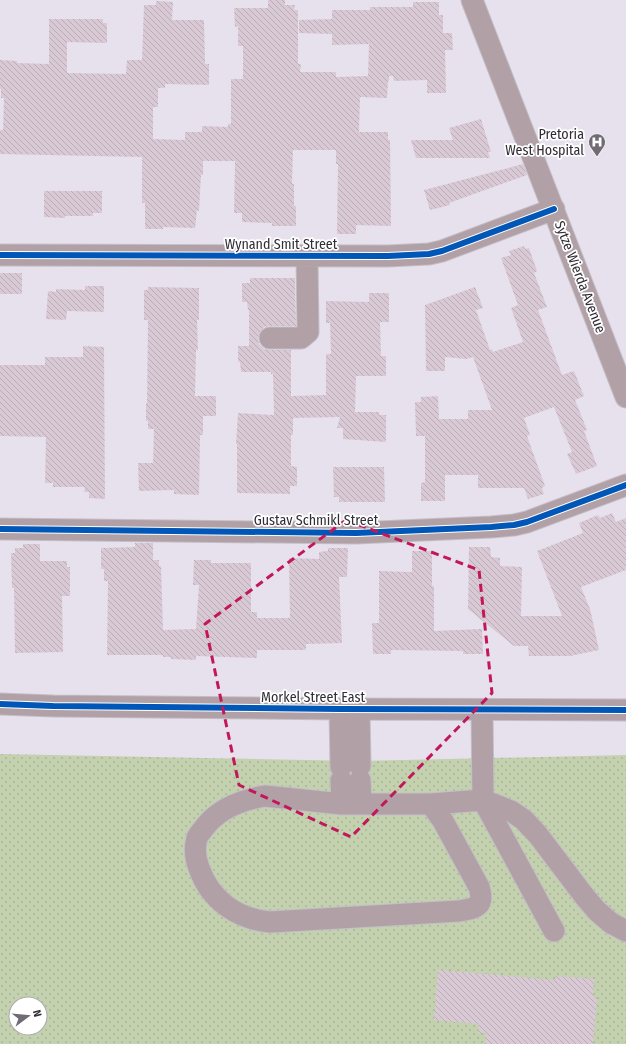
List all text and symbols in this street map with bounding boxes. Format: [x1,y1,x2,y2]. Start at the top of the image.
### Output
place label: Pretoria West Hospital [505,126,584,159]
hospital icon: Pretoria West Hospital [587,132,607,157]
street label: Sytze Wierda Avenue [551,219,609,335]
street label: Wynand Smit Street [225,236,338,253]
street label: Gustav Schmikl Street [254,512,379,529]
street label: Morkel Street East [261,689,365,706]
north arrow [8,996,48,1036]
text: N [30,1008,44,1018]

